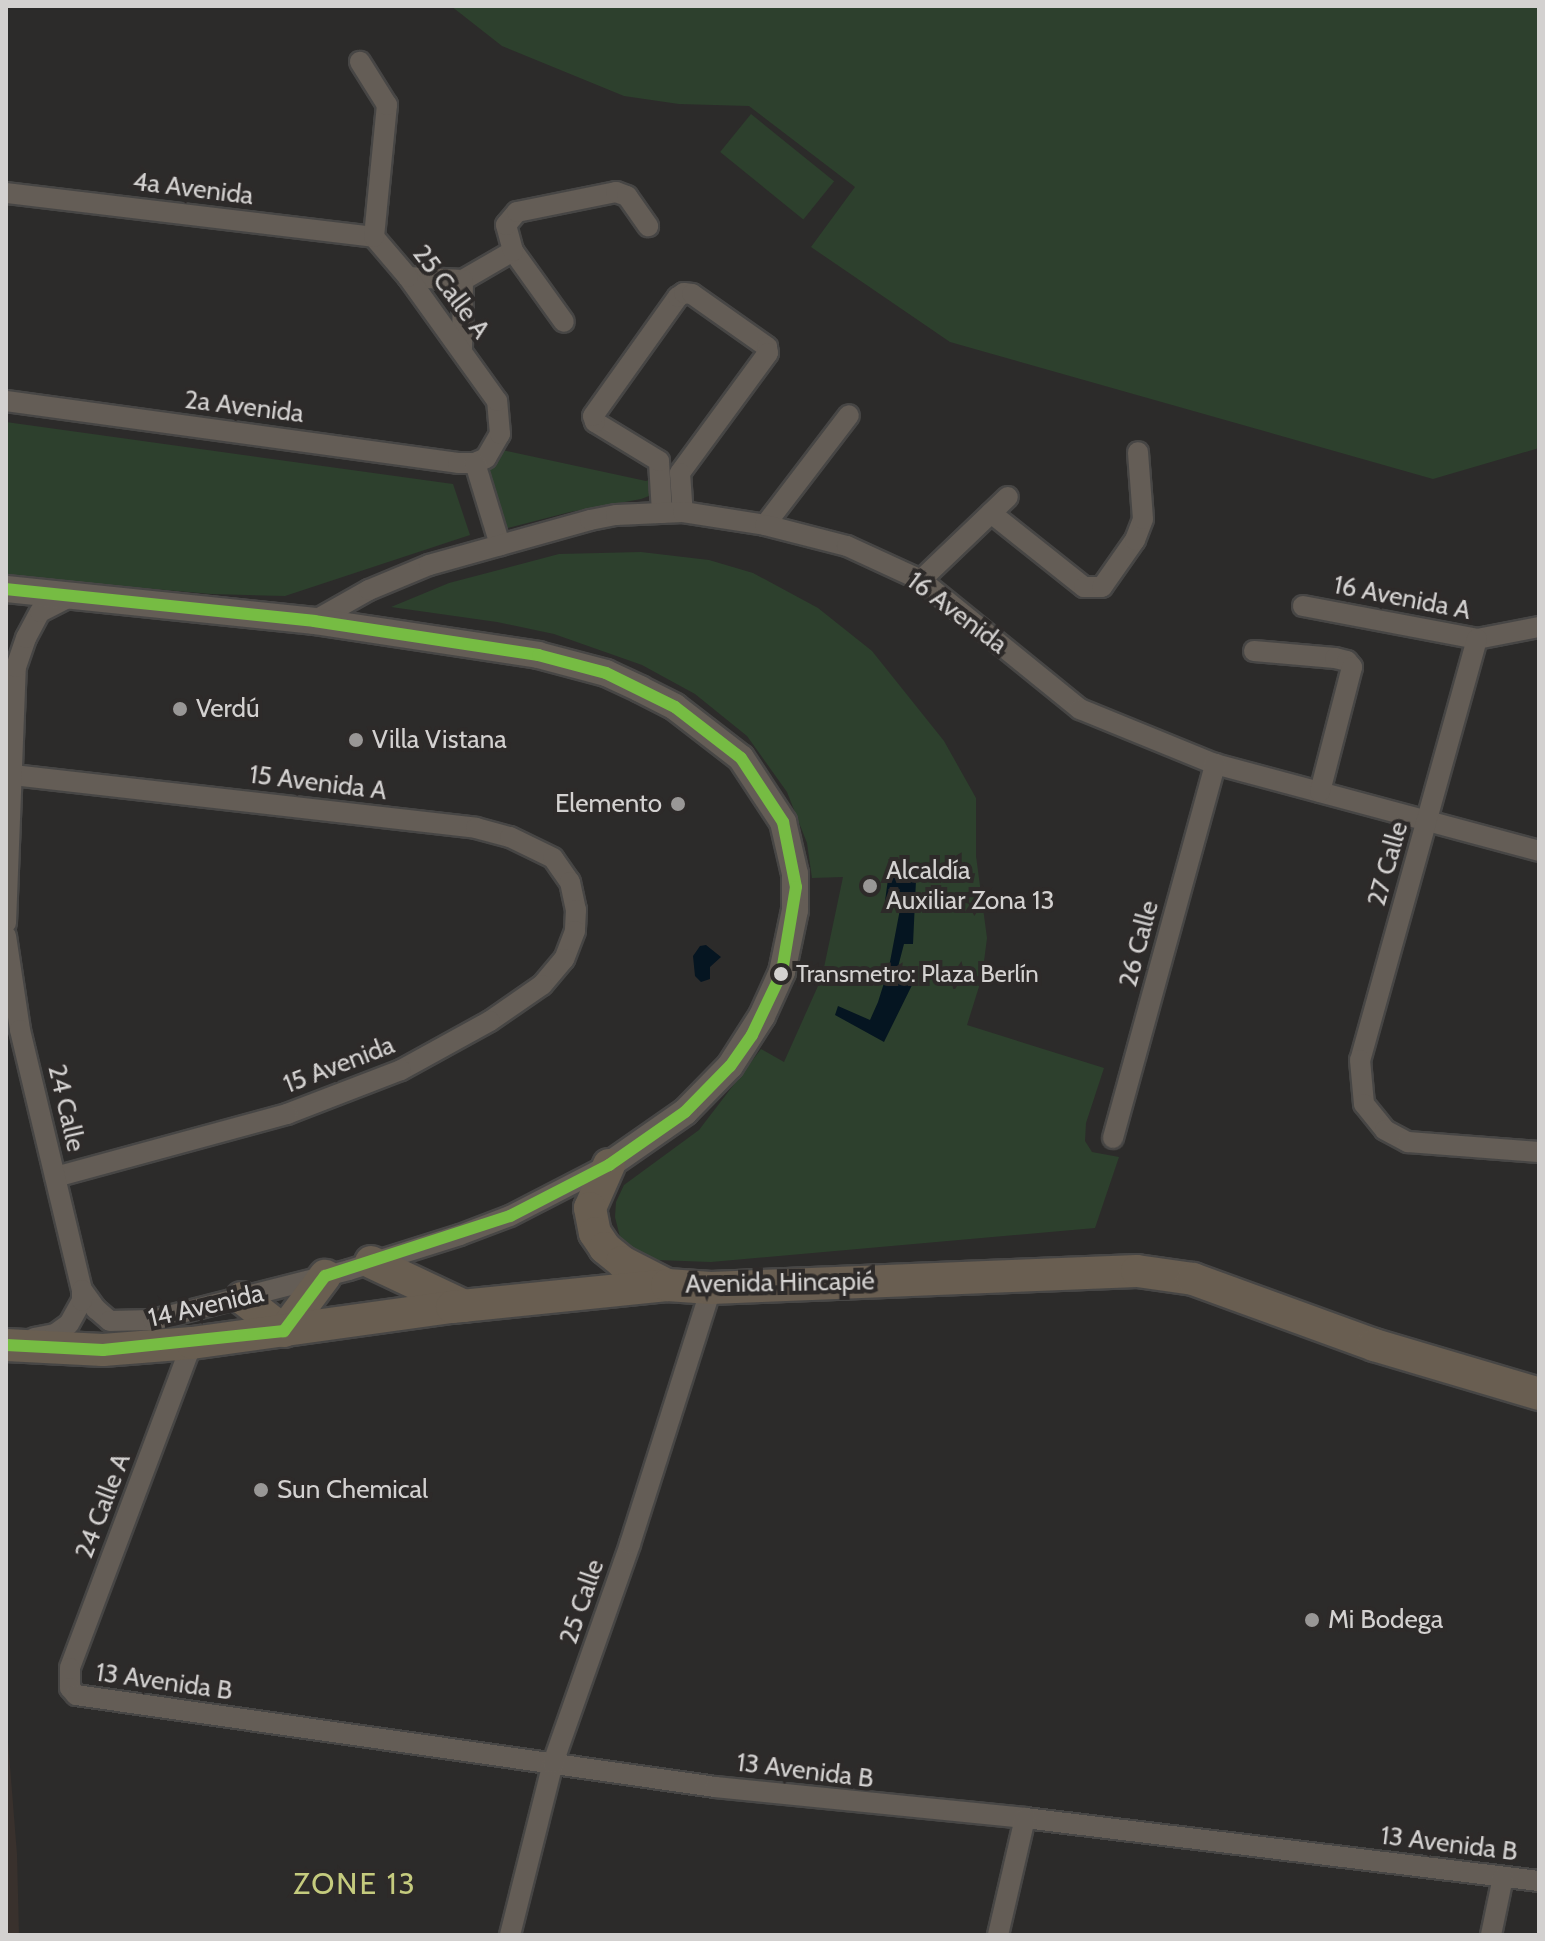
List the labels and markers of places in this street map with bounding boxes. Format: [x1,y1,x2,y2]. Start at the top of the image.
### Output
place label: Verdú [196,693,260,725]
marker: Verdú [171,700,189,718]
place label: Villa Vistana [372,724,507,756]
marker: Villa Vistana [347,731,365,749]
place label: Elemento [555,788,662,820]
marker: Elemento [669,795,687,813]
place label: Alcaldía Auxiliar Zona 13 [886,855,1055,916]
marker: Alcaldía Auxiliar Zona 13 [861,877,879,895]
place label: Transmetro: Plaza Berlín [796,960,1039,988]
marker: Transmetro: Plaza Berlín [773,966,789,982]
place label: Sun Chemical [277,1474,428,1506]
marker: Sun Chemical [252,1481,270,1499]
place label: Mi Bodega [1328,1604,1443,1636]
marker: Mi Bodega [1303,1611,1321,1629]

